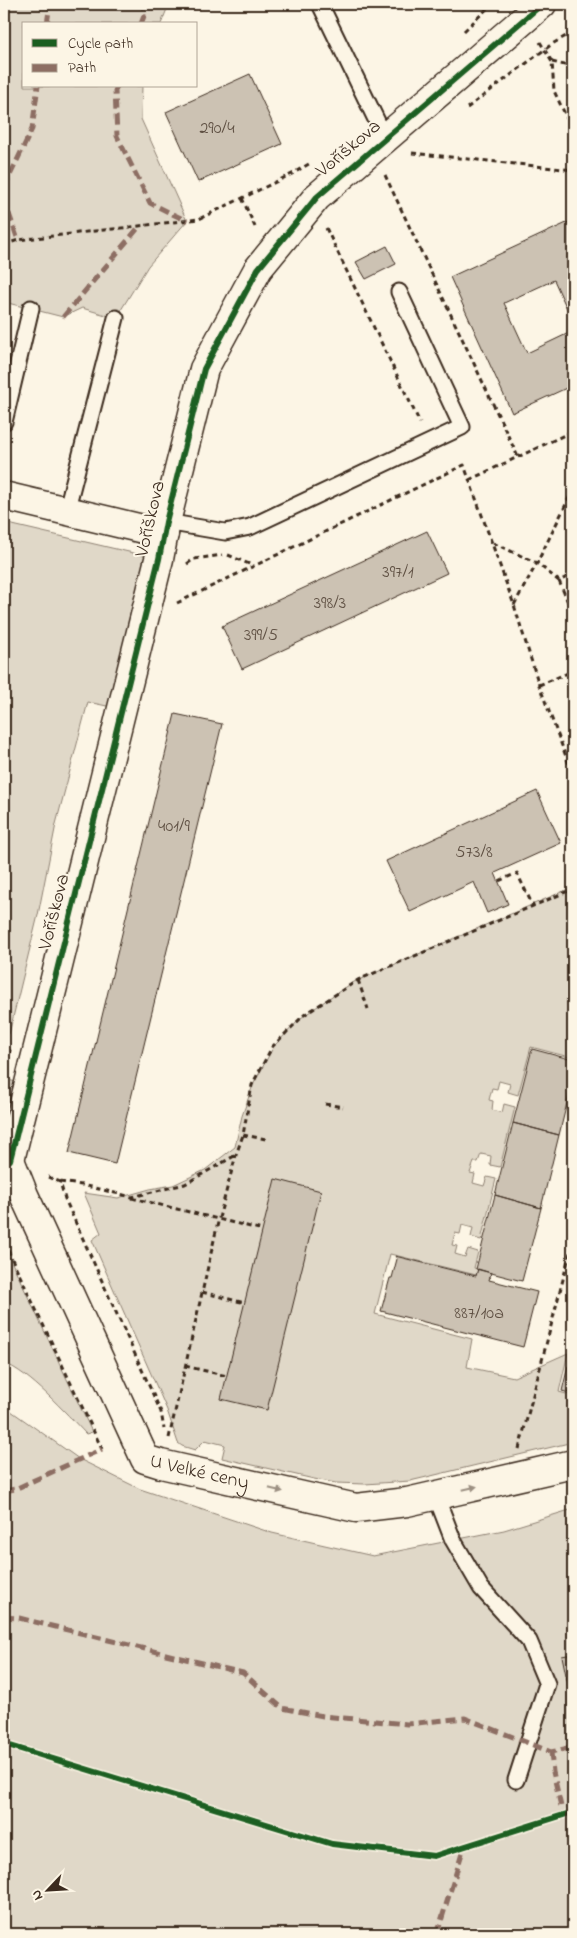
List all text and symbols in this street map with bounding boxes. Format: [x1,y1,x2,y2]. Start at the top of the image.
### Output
legend [22,22,198,88]
text: Cycle path [68,33,133,56]
text: Path [68,57,96,79]
street label: Voříškova [309,113,388,186]
house number: 290/4 [199,116,235,142]
street label: Voříškova [128,478,174,561]
house number: 397/1 [382,560,414,586]
house number: 398/3 [314,591,346,617]
house number: 399/5 [244,623,278,649]
house number: 401/9 [158,814,191,840]
house number: 573/8 [455,840,493,866]
street label: Voříškova [31,871,78,954]
house number: 887/10a [454,1301,504,1327]
street label: U Velké ceny [146,1447,252,1498]
one-way arrow [462,1484,477,1492]
one-way arrow [269,1486,284,1494]
north arrow [22,1866,72,1916]
text: N [26,1886,49,1904]

